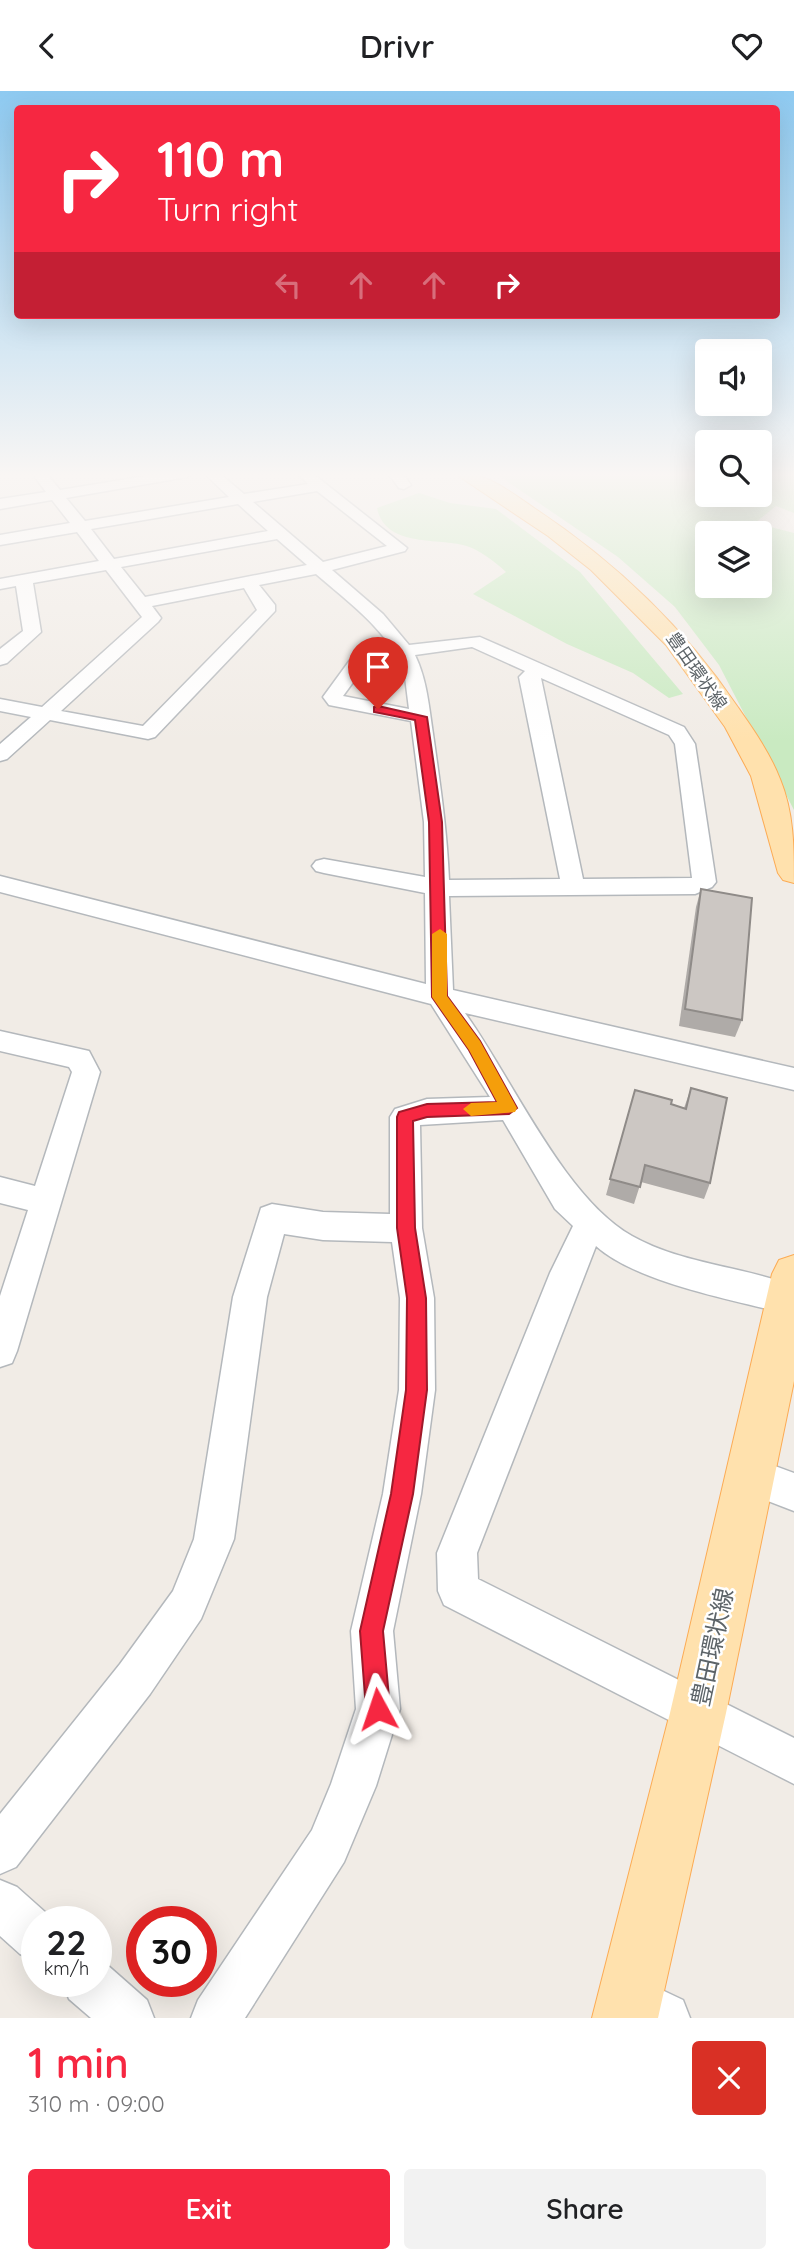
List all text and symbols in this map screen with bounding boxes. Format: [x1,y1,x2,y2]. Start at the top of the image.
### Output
text: Drivr [360,26,434,66]
icon: back [28,27,66,65]
icon: heart [728,27,766,65]
text: 110 m [157,128,284,189]
icon: right [42,133,133,224]
text: Turn right [157,189,298,229]
icon: left [269,266,307,304]
icon: ahead [342,266,380,304]
icon: ahead [415,266,453,304]
icon: right [488,266,526,304]
map controls [695,339,772,598]
button: sound [695,339,772,416]
button: search [695,430,772,507]
button: layers [695,521,772,598]
street label: 豊田環状線 [662,628,732,714]
pin [348,637,408,709]
icon: arrive [359,648,397,686]
street label: 豊田環状線 [685,1585,739,1709]
position arrow [341,1672,415,1746]
speed limit sign: 30 [126,1906,217,1997]
text: 22 [47,1920,86,1964]
text: km/h [44,1957,89,1980]
text: 1 min [28,2036,129,2089]
button: close [692,2041,766,2115]
text: 310 m · 09:00 [28,2089,165,2118]
button: Exit [28,2169,390,2249]
button: Share [404,2169,766,2249]

